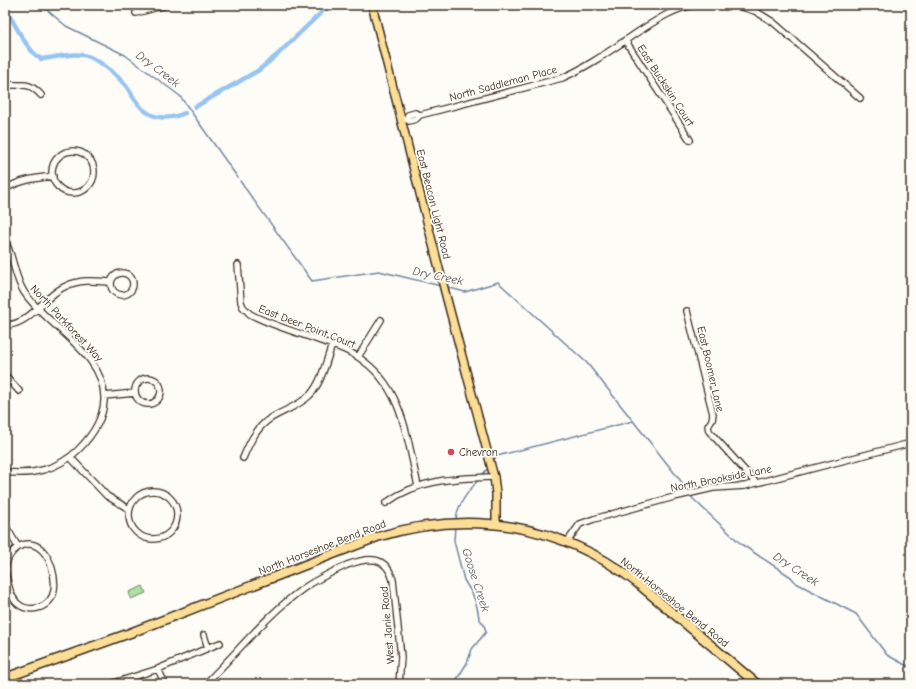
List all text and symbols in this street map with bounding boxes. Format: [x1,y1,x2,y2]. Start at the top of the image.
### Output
street label: East Buckskin Court [634,42,697,129]
water label: Dry Creek [133,48,183,90]
street label: North Saddleman Place [448,63,559,104]
street label: East Beacon Light Road [414,148,454,261]
water label: Dry Creek [411,264,465,288]
street label: North Parkforest Way [28,282,106,365]
street label: East Deer Point Court [257,302,358,351]
street label: East Boomer Lane [694,325,727,414]
place label: Chevron [459,446,498,459]
marker: Chevron [446,447,456,457]
street label: North Brookside Lane [669,462,773,495]
street label: North Horseshoe Bend Road [257,517,388,578]
water label: Goose Creek [459,546,493,614]
water label: Dry Creek [771,549,821,589]
street label: North Horseshoe Bend Road [618,555,732,650]
street label: West Janie Road [378,585,397,664]

